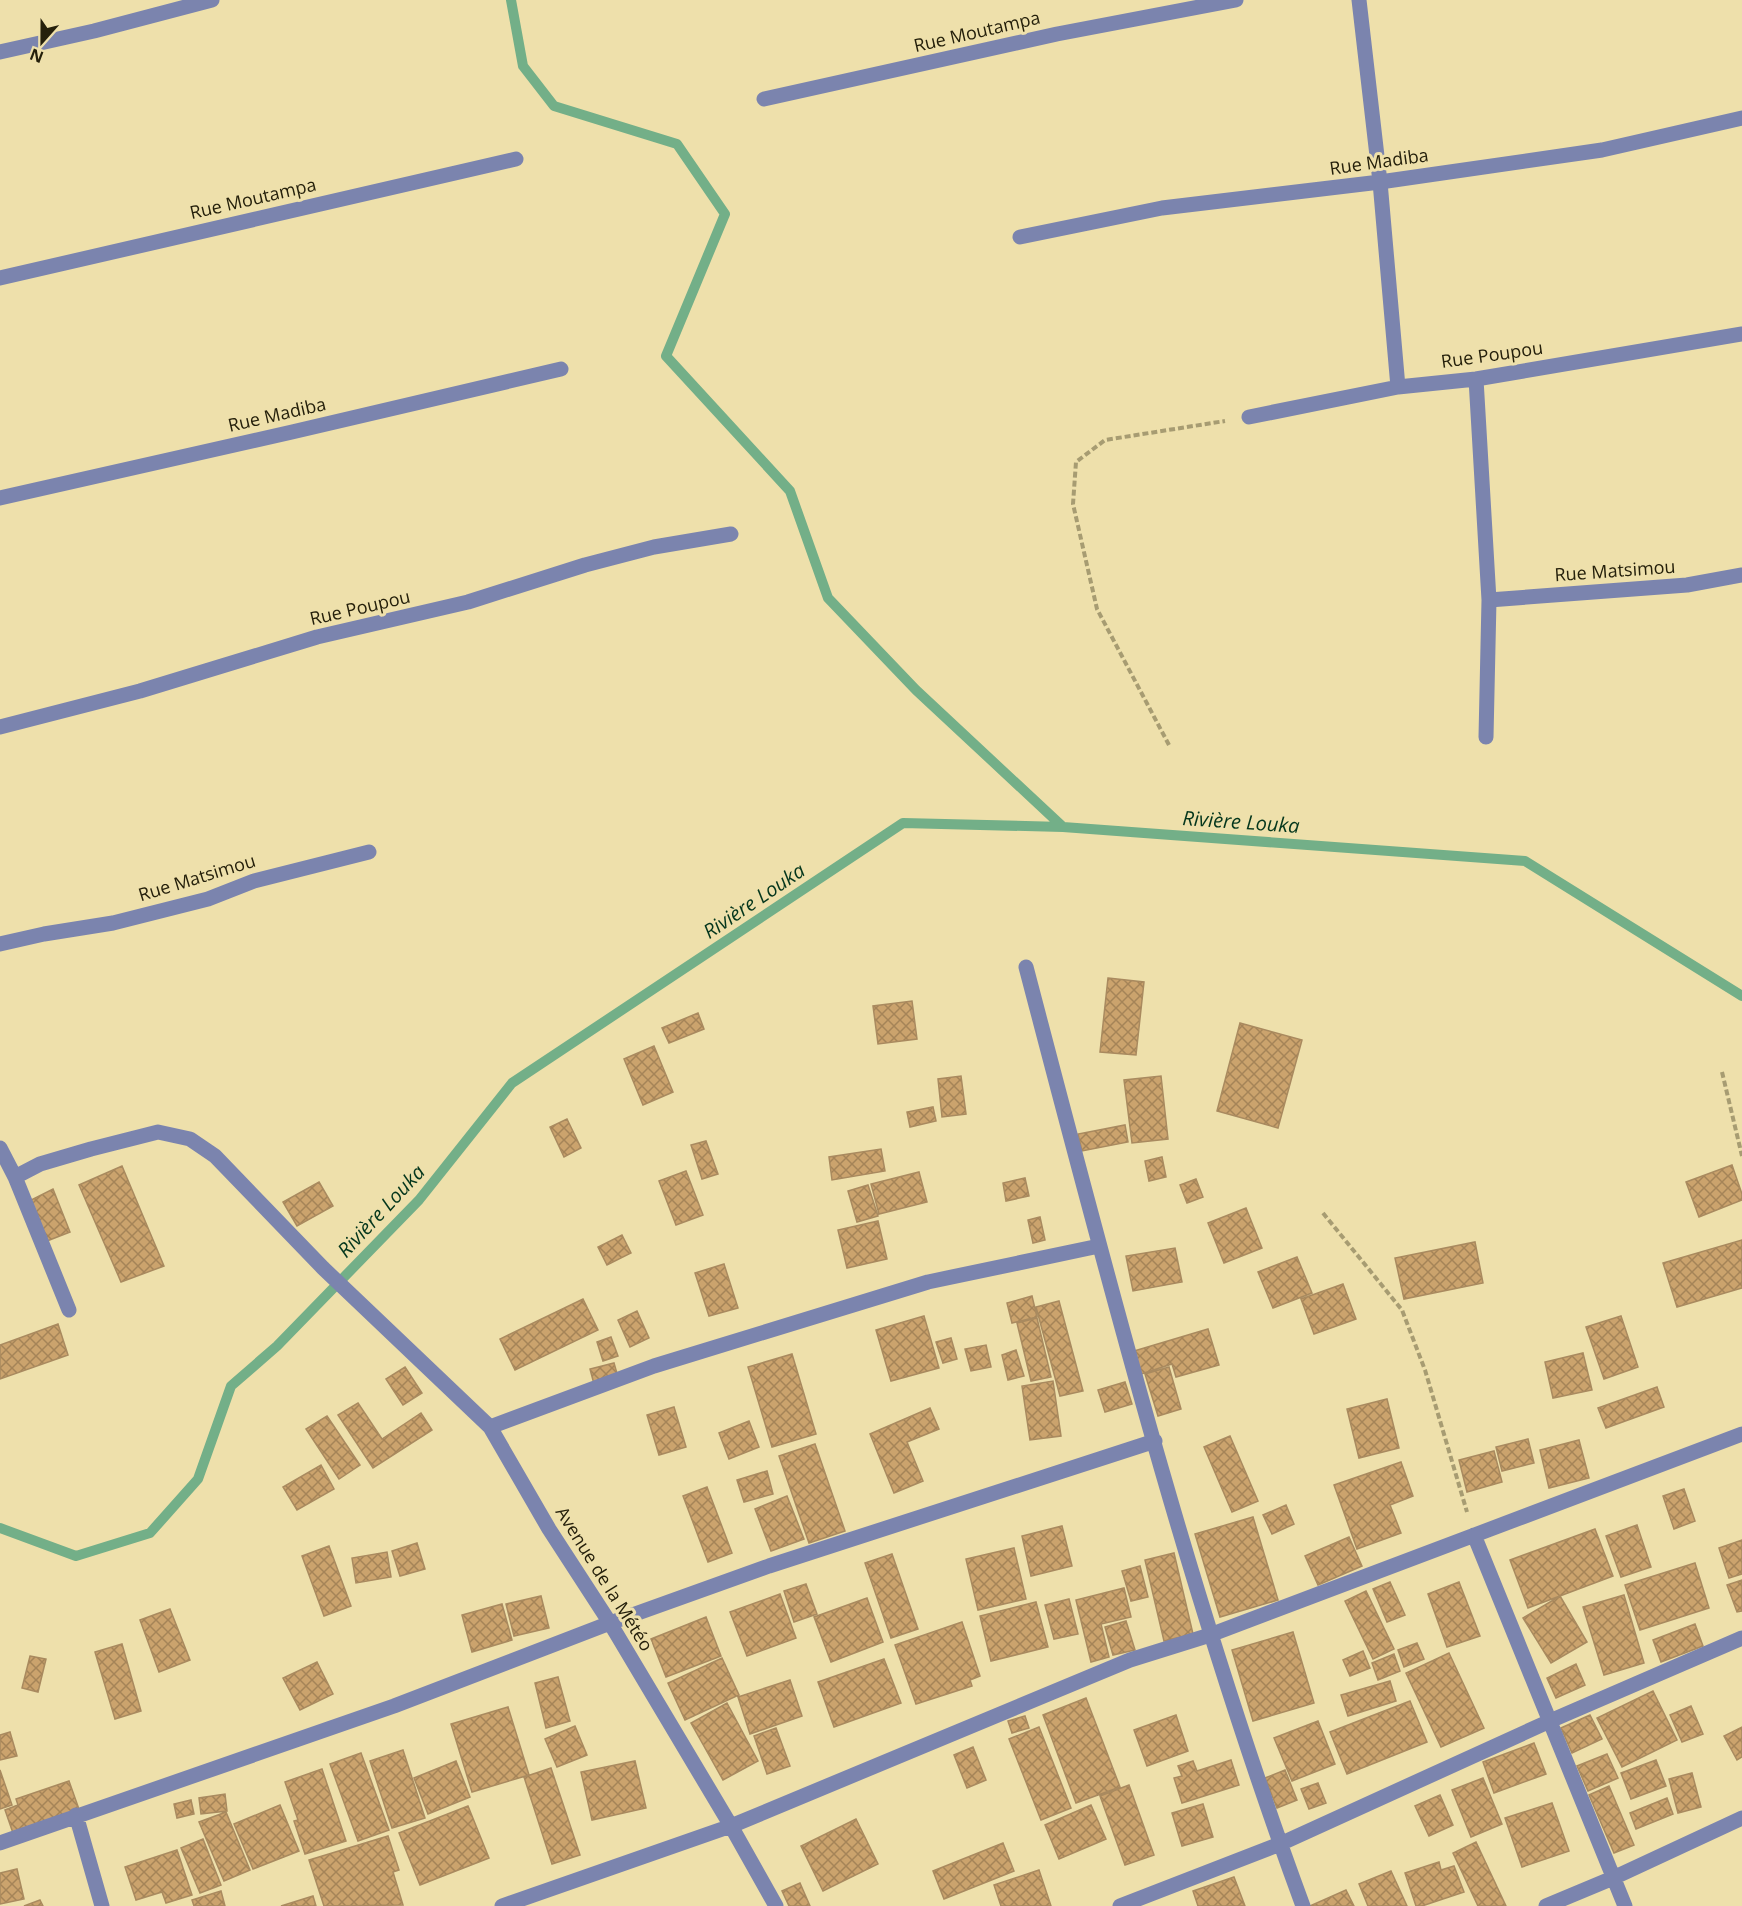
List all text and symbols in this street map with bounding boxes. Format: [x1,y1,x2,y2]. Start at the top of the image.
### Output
street label: Rue Moutampa [911,5,1042,57]
north arrow [12,12,72,72]
text: N [27,43,47,69]
street label: Rue Madiba [1328,142,1430,180]
street label: Rue Moutampa [187,172,318,224]
street label: Rue Poupou [1439,335,1544,373]
street label: Rue Madiba [226,391,328,437]
street label: Rue Matsimou [1554,554,1676,586]
street label: Rue Poupou [307,584,412,630]
water label: Rivière Louka [1182,804,1300,839]
street label: Rue Matsimou [135,848,258,906]
water label: Rivière Louka [698,857,810,945]
water label: Rivière Louka [331,1159,430,1263]
street label: Avenue de la Météo [551,1502,659,1655]

